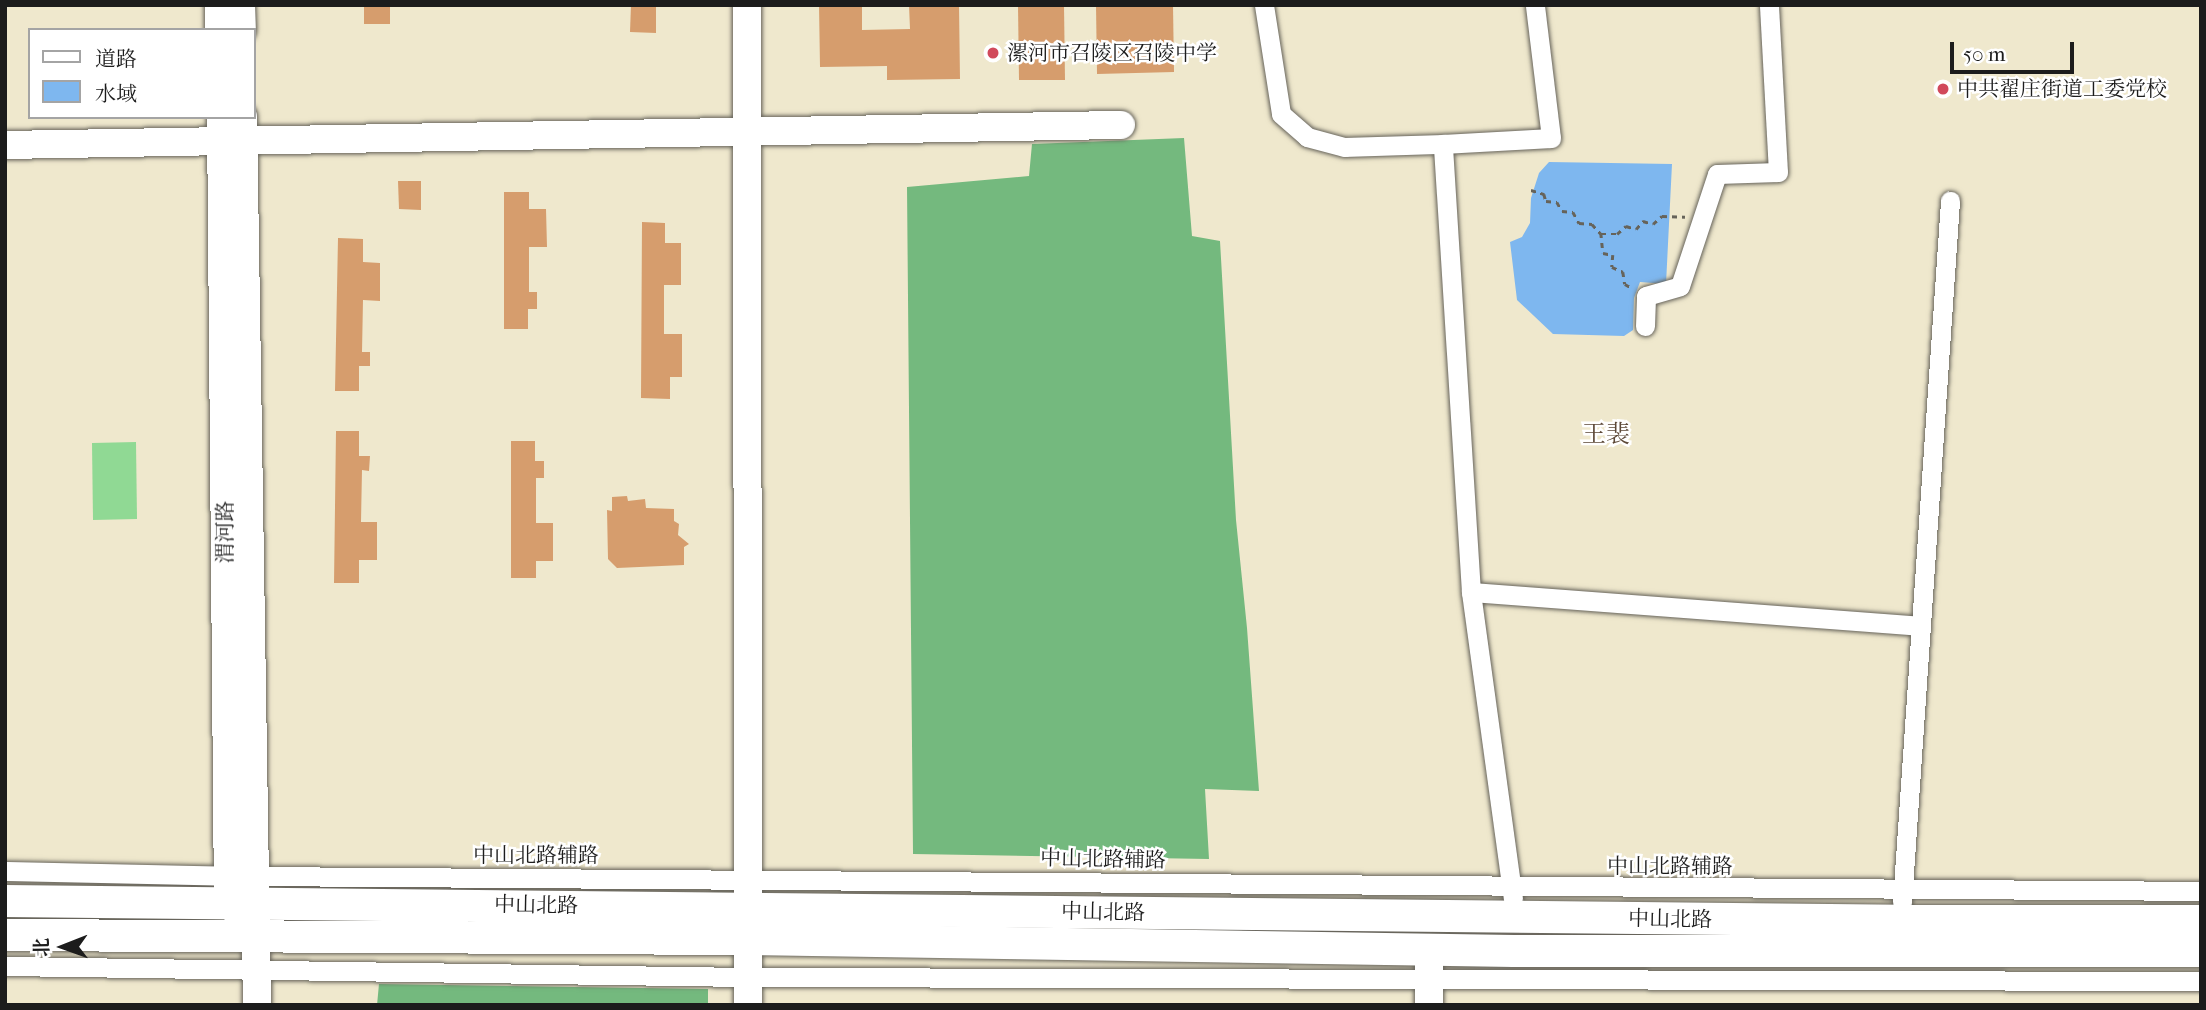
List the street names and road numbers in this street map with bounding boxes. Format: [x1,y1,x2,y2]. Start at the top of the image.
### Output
street label: 渭河路 [212,501,238,563]
street label: 中山北路辅路 [473,842,599,868]
street label: 中山北路辅路 [1040,845,1166,873]
street label: 中山北路辅路 [1607,853,1733,879]
street label: 中山北路 [494,892,578,918]
street label: 中山北路 [1061,899,1145,925]
street label: 中山北路 [1628,906,1712,932]

